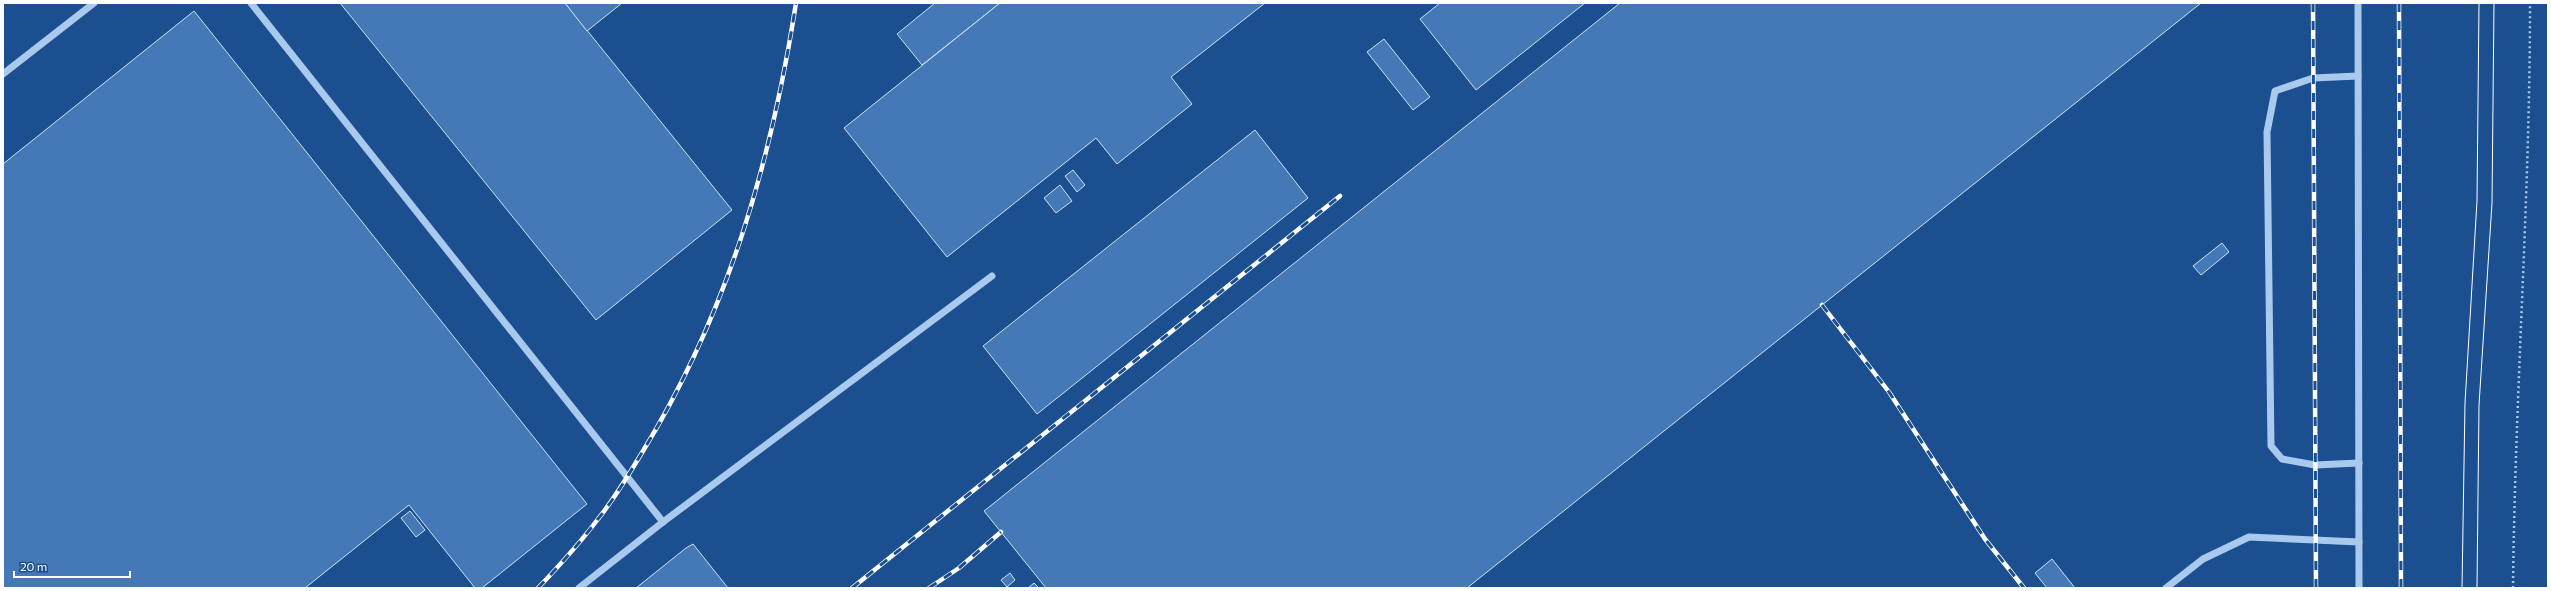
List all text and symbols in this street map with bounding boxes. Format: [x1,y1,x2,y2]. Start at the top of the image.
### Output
scale bar [14,553,130,579]
text: 20 m [20,559,47,573]

